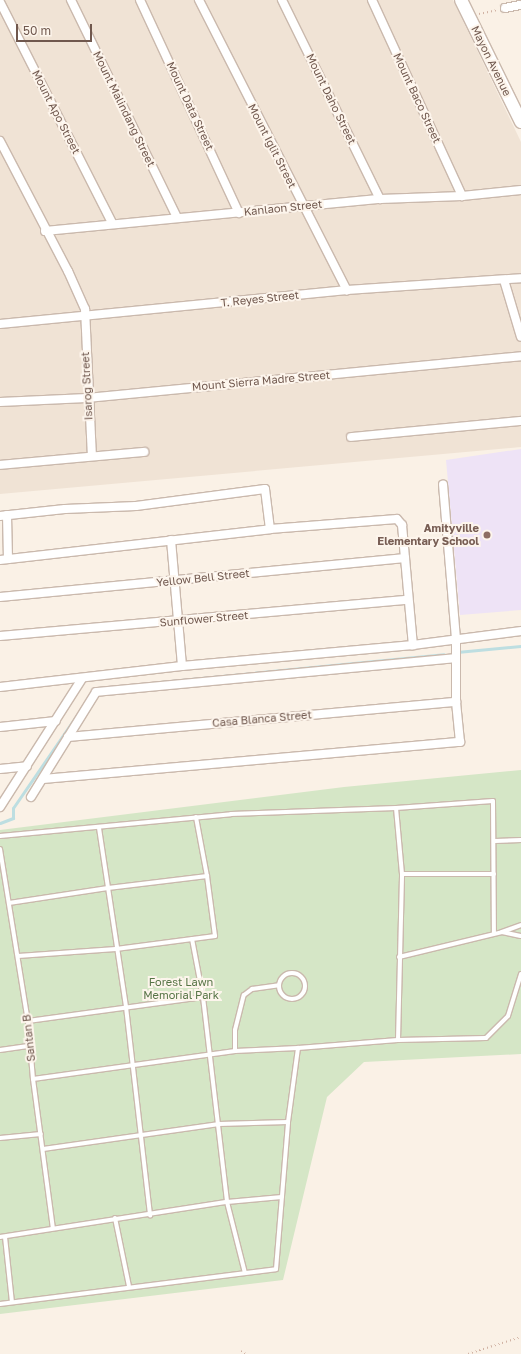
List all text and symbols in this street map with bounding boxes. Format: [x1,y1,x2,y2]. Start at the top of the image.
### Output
scale bar [18,16,94,42]
text: 50 m [23,23,51,38]
street label: Mayon Avenue [468,24,514,98]
street label: Mount Malindang Street [90,49,158,169]
street label: Mount Baco Street [390,51,444,145]
street label: Mount Daho Street [303,52,359,146]
street label: Mount Data Street [164,60,216,152]
street label: Mount Apo Street [29,68,83,156]
street label: Mount Iglit Street [245,102,299,190]
street label: Kanlaon Street [243,197,323,219]
street label: T. Reyes Street [220,288,300,310]
street label: Isarog Street [79,352,95,420]
street label: Mount Sierra Madre Street [191,368,331,394]
place label: Amityville Elementary School [377,522,479,548]
marker: Amityville Elementary School [482,530,492,540]
street label: Yellow Bell Street [156,567,250,589]
street label: Sunflower Street [159,609,249,629]
street label: Casa Blanca Street [212,708,312,730]
park label: Forest Lawn Memorial Park [143,976,219,1002]
street label: Santan B [20,1014,38,1062]

